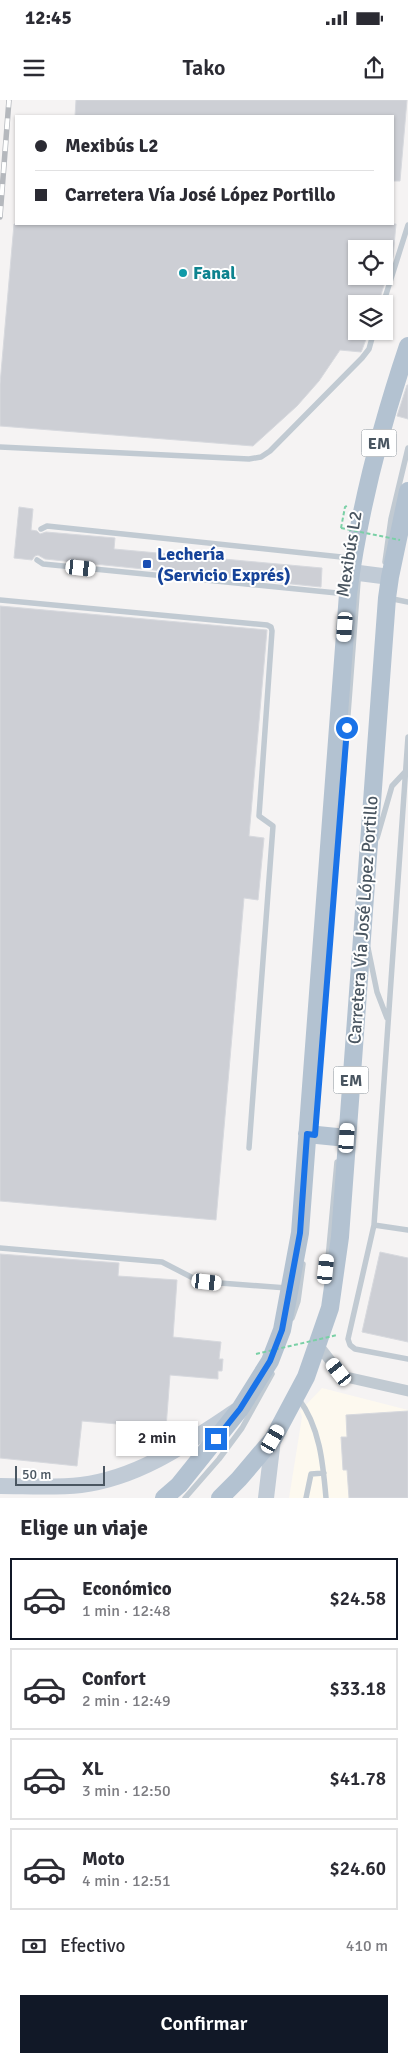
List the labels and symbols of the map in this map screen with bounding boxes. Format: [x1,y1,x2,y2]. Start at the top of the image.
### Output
place label: Fanal [193,262,236,284]
marker: Fanal [177,267,189,279]
road number: EM [362,429,396,456]
street label: Mexibús L2 [331,509,367,599]
place label: Lechería (Servicio Exprés) [157,543,291,586]
marker: Lechería (Servicio Exprés) [141,558,153,570]
car [65,559,96,577]
car [336,612,353,642]
route start [336,717,358,739]
street label: Carretera Vía José López Portillo [343,795,383,1045]
road number: EM [334,1066,368,1094]
car [338,1123,355,1153]
car [316,1253,335,1285]
car [191,1273,222,1291]
car [323,1356,354,1388]
callout: 2 min [116,1422,198,1456]
car [259,1422,286,1456]
route end [205,1428,227,1450]
scale bar [15,1463,105,1486]

